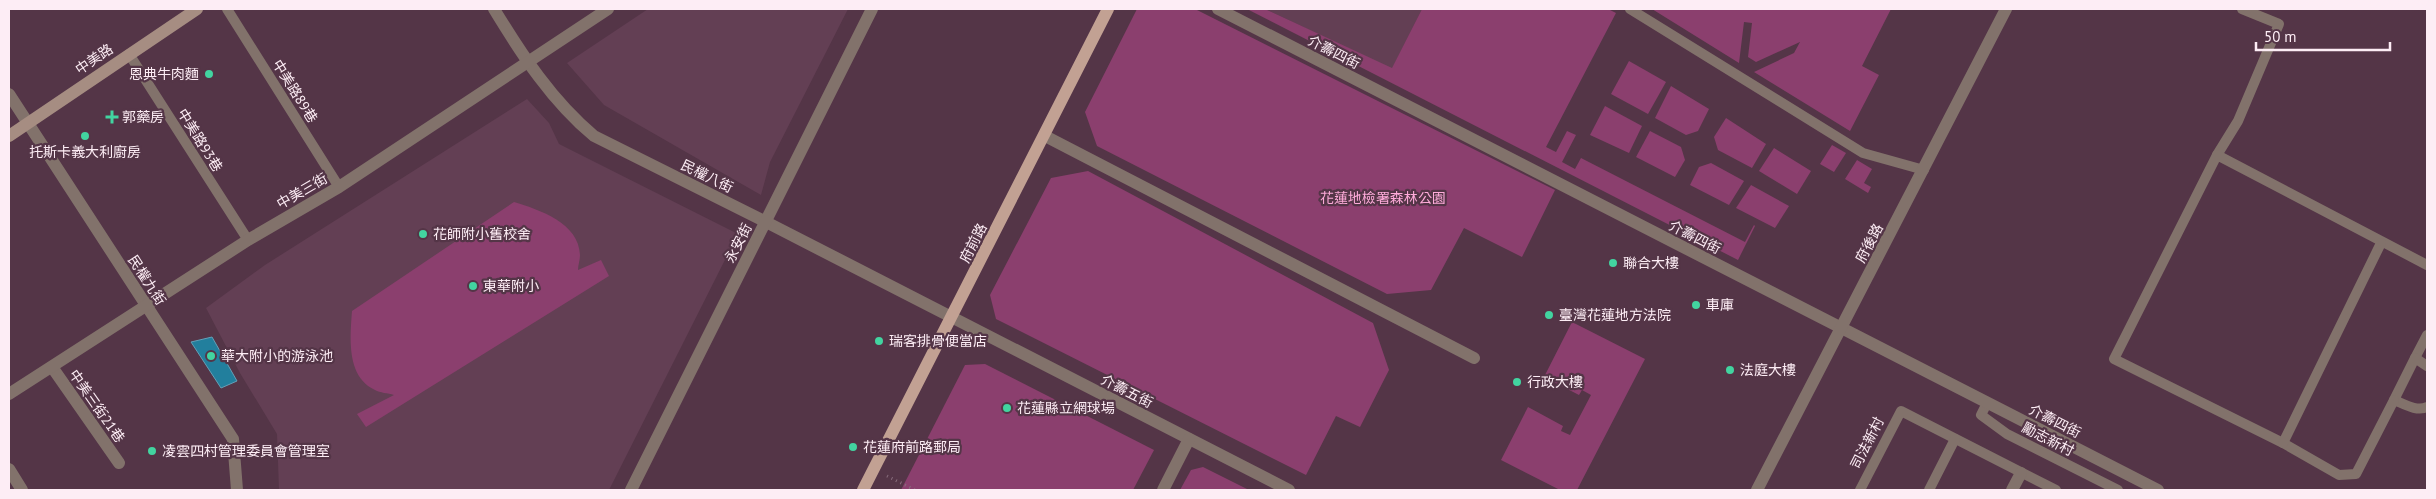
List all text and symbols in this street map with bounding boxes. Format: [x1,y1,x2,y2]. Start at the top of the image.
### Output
scale bar [2256,20,2390,52]
text: 50 m [2264,27,2297,46]
street label: 介壽四街 [1305,31,1363,73]
street label: 中美路 [72,40,116,78]
street label: 中美路89巷 [268,56,322,126]
place label: 恩典牛肉麵 [129,65,199,83]
marker: 恩典牛肉麵 [203,68,215,80]
street label: 中美路93巷 [173,105,227,175]
place label: 郭藥房 [122,108,164,126]
marker: 郭藥房 [106,111,118,123]
marker: 托斯卡義大利廚房 [79,130,91,142]
place label: 托斯卡義大利廚房 [29,143,141,161]
street label: 民權八街 [678,156,736,196]
street label: 中美三街 [273,169,331,213]
park label: 花蓮地檢署森林公園 [1320,189,1446,207]
street label: 介壽四街 [1666,216,1724,258]
street label: 永安街 [720,220,756,266]
street label: 府前路 [955,220,991,266]
street label: 府後路 [1851,220,1887,266]
place label: 花師附小舊校舍 [433,225,531,243]
marker: 花師附小舊校舍 [417,228,429,240]
street label: 民權九街 [124,252,170,308]
place label: 聯合大樓 [1623,254,1679,272]
marker: 聯合大樓 [1607,257,1619,269]
place label: 東華附小 [483,277,539,295]
marker: 東華附小 [467,280,479,292]
place label: 車庫 [1706,296,1734,314]
marker: 車庫 [1690,299,1702,311]
place label: 臺灣花蓮地方法院 [1559,306,1671,324]
marker: 臺灣花蓮地方法院 [1543,309,1555,321]
place label: 瑞客排骨便當店 [889,332,987,350]
marker: 瑞客排骨便當店 [873,335,885,347]
place label: 華大附小的游泳池 [221,347,333,365]
marker: 華大附小的游泳池 [205,350,217,362]
place label: 法庭大樓 [1740,361,1796,379]
marker: 法庭大樓 [1724,364,1736,376]
street label: 中美三街21巷 [65,366,129,446]
street label: 介壽五街 [1098,370,1156,412]
place label: 行政大樓 [1527,373,1583,391]
marker: 行政大樓 [1511,376,1523,388]
place label: 花蓮縣立網球場 [1017,399,1115,417]
street label: 介壽四街 [2026,400,2084,442]
marker: 花蓮縣立網球場 [1001,402,1013,414]
street label: 司法新村 [1846,414,1888,472]
street label: 勵志新村 [2019,418,2077,460]
place label: 花蓮府前路郵局 [863,438,961,456]
marker: 花蓮府前路郵局 [847,441,859,453]
place label: 凌雲四村管理委員會管理室 [162,442,330,460]
marker: 凌雲四村管理委員會管理室 [146,445,158,457]

